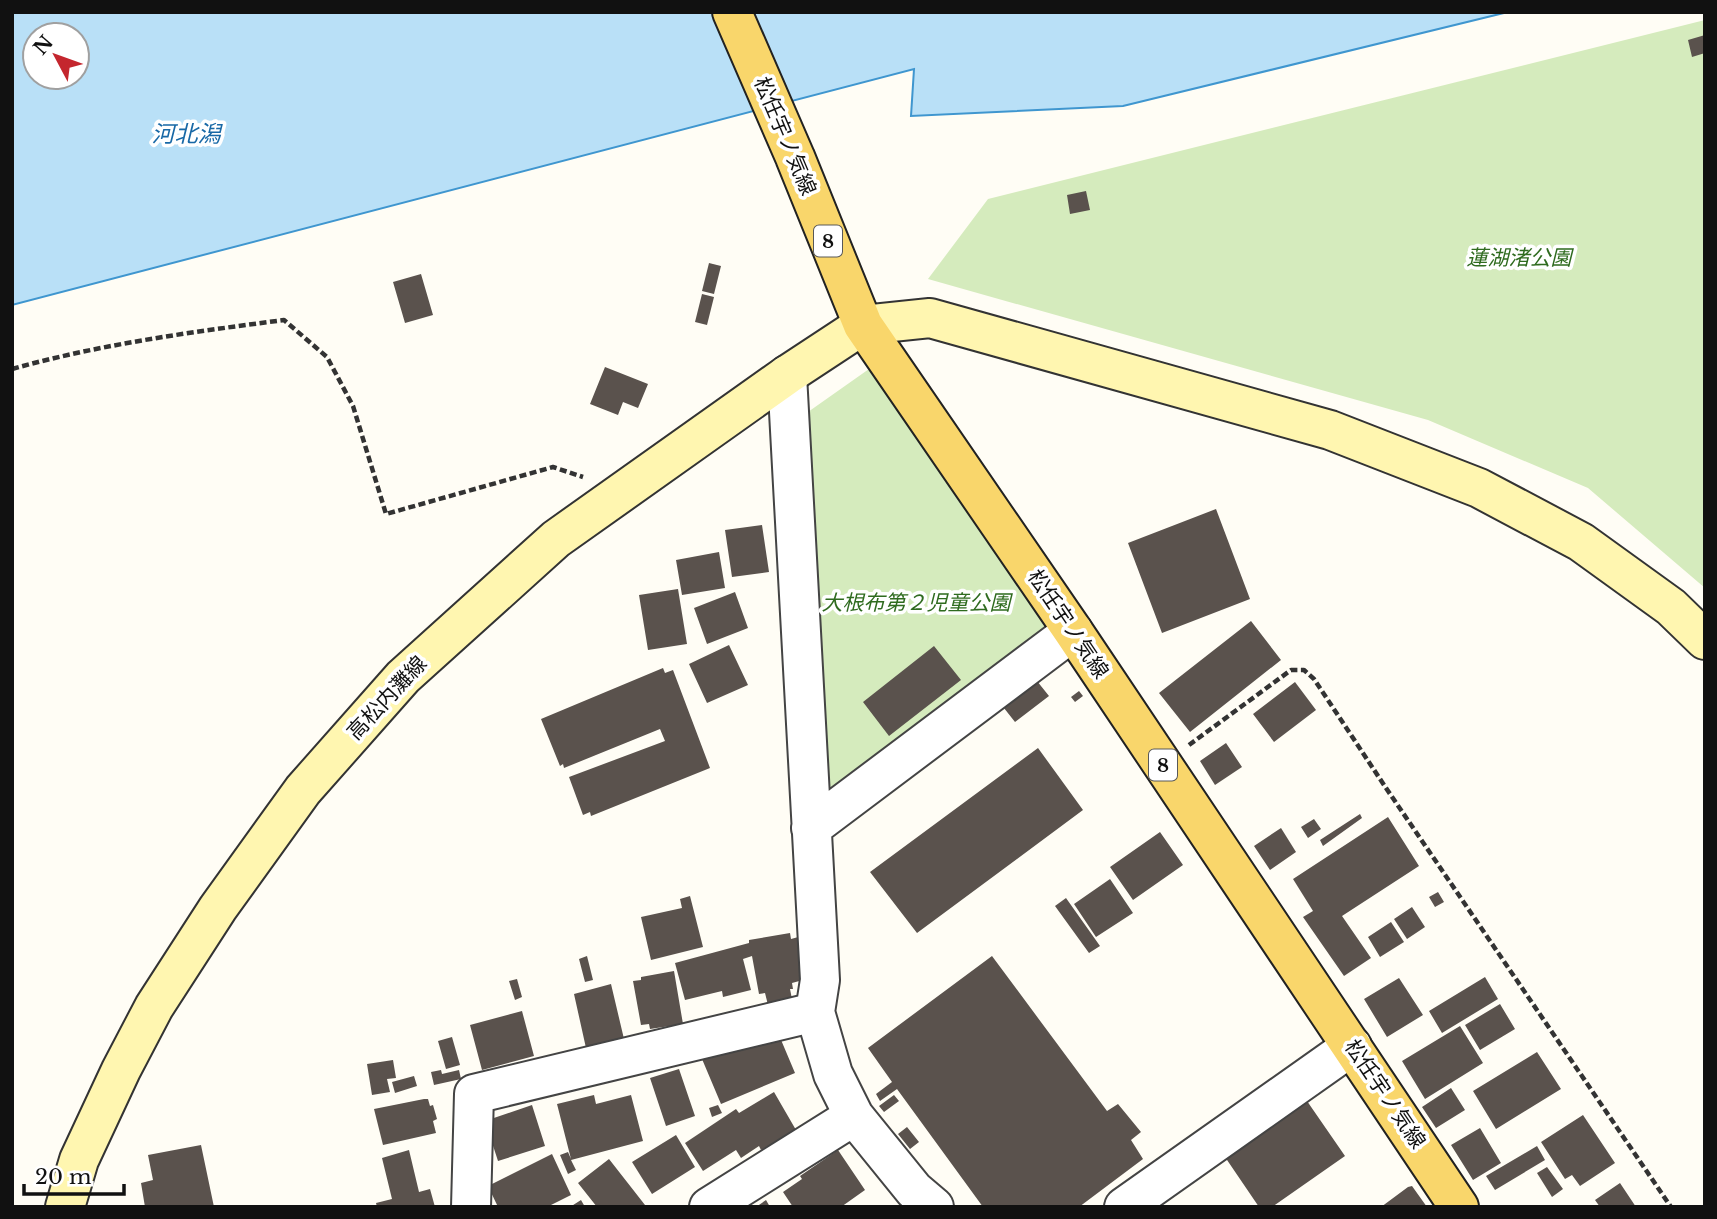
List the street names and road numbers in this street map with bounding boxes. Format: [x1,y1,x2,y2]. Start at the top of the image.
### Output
street label: 松任宇ノ気線 [748,73,822,199]
road number: 8 [814,226,842,256]
street label: 松任宇ノ気線 [1022,565,1114,683]
street label: 高松内灘線 [342,651,432,745]
road number: 8 [1149,750,1177,780]
street label: 松任宇ノ気線 [1339,1035,1431,1153]

